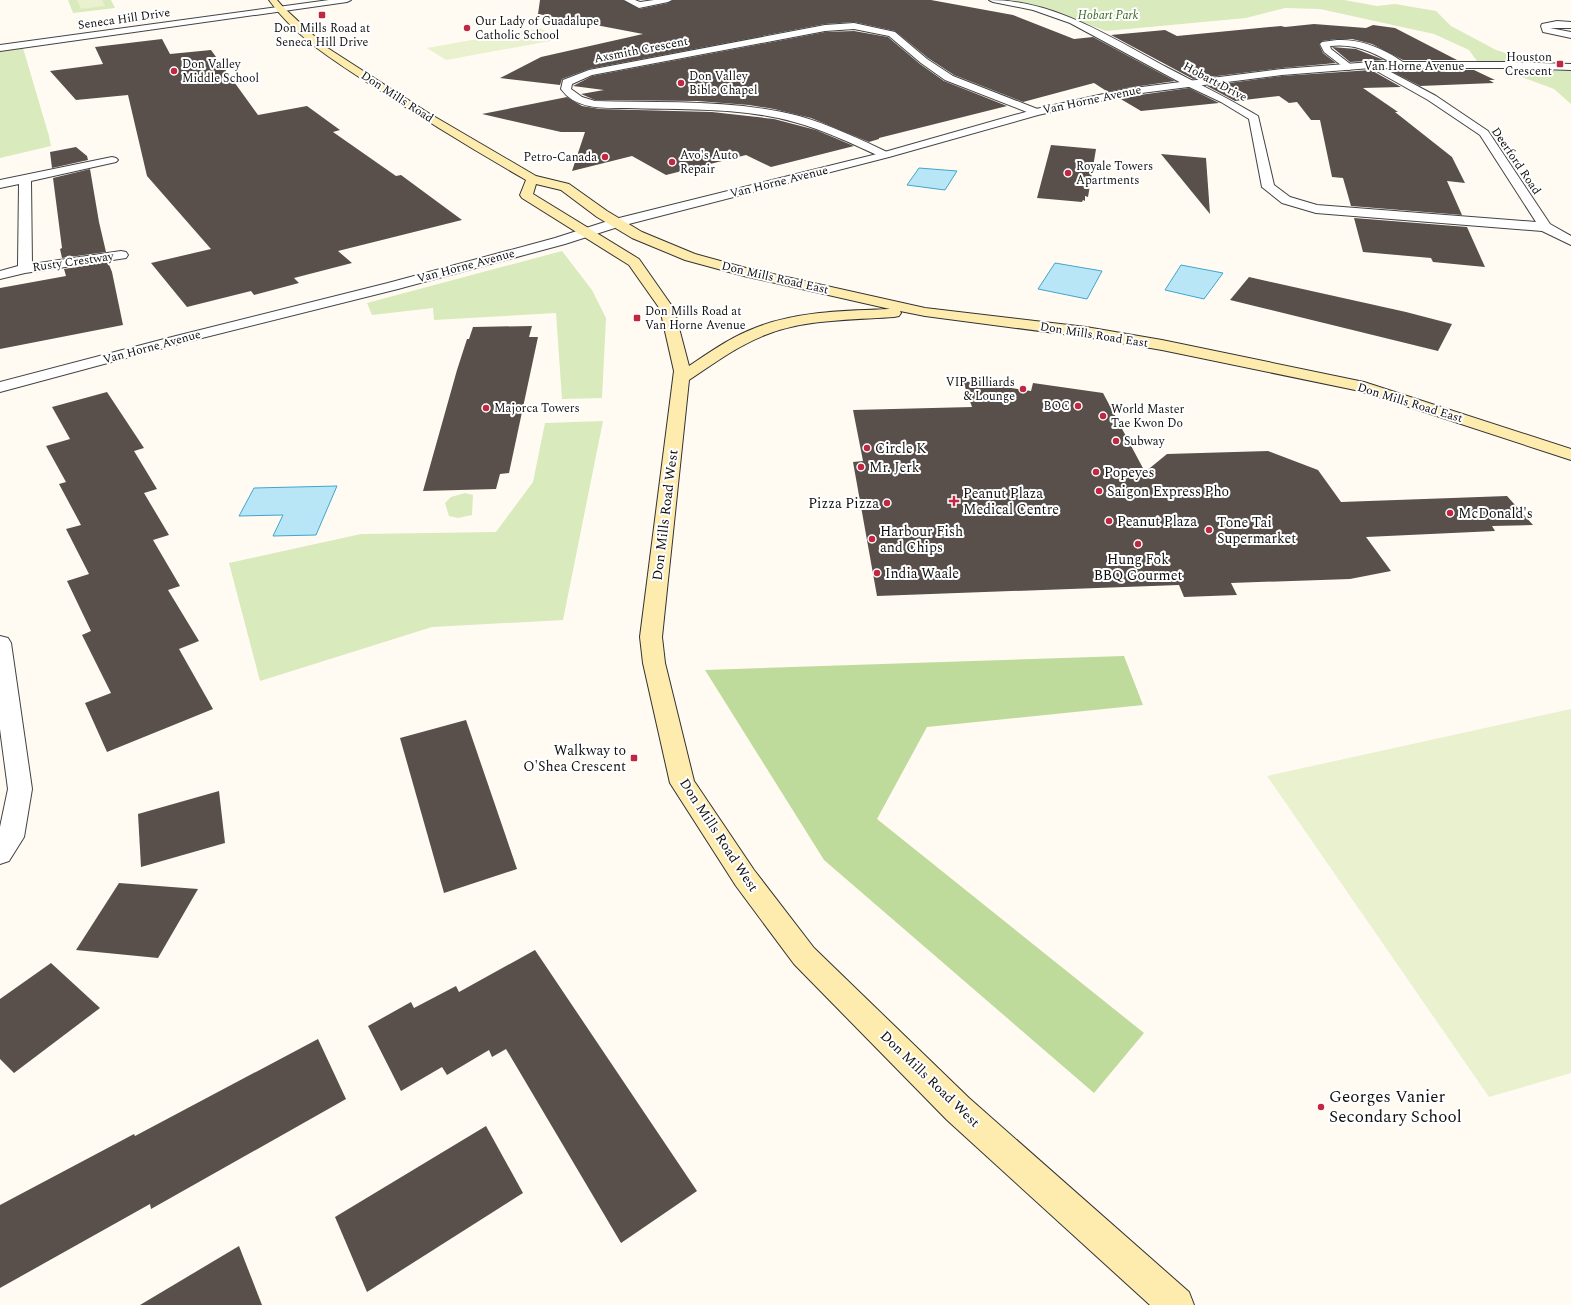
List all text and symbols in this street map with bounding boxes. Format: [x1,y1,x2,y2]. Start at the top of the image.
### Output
street label: Seneca Hill Drive [77,3,171,35]
park label: Hobart Park [1078,6,1139,25]
marker: Don Mills Road at Seneca Hill Drive [317,10,327,20]
place label: Our Lady of Guadalupe Catholic School [475,12,599,45]
place label: Don Mills Road at Seneca Hill Drive [274,19,370,52]
marker: Our Lady of Guadalupe Catholic School [462,23,472,33]
street label: Axsmith Crescent [592,32,690,68]
place label: Houston Crescent [1505,48,1552,81]
place label: Don Valley Middle School [182,55,259,88]
street label: Hobart Drive [1180,57,1251,107]
street label: Van Horne Avenue [1364,57,1464,76]
marker: Houston Crescent [1555,59,1565,69]
marker: Don Valley Middle School [169,66,179,76]
street label: Don Mills Road [357,66,437,128]
place label: Don Valley Bible Chapel [689,67,757,100]
marker: Don Valley Bible Chapel [676,78,686,88]
street label: Van Horne Avenue [1041,80,1143,120]
street label: Deerford Road [1486,123,1546,199]
place label: Avo's Auto Repair [680,146,738,179]
place label: Petro-Canada [524,148,597,167]
marker: Petro-Canada [600,152,610,162]
marker: Avo's Auto Repair [667,157,677,167]
place label: Royale Towers Apartments [1076,157,1153,190]
street label: Van Horne Avenue [728,161,830,203]
marker: Royale Towers Apartments [1063,168,1073,178]
street label: Van Horne Avenue [415,244,517,288]
street label: Rusty Crestway [31,247,116,277]
street label: Don Mills Road East [720,256,830,300]
place label: Don Mills Road at Van Horne Avenue [645,302,746,335]
marker: Don Mills Road at Van Horne Avenue [632,313,642,323]
street label: Don Mills Road East [1039,317,1149,353]
street label: Van Horne Avenue [101,325,203,369]
place label: VIP Billiards & Lounge [946,373,1015,406]
street label: Don Mills Road East [1355,378,1465,428]
marker: VIP Billiards & Lounge [1018,384,1028,394]
place label: BOC [1044,397,1070,416]
place label: Majorca Towers [494,399,580,418]
place label: World Master Tae Kwon Do [1111,400,1185,433]
marker: BOC [1073,401,1083,411]
marker: Majorca Towers [481,403,491,413]
marker: World Master Tae Kwon Do [1098,411,1108,421]
place label: Subway [1124,432,1166,451]
marker: Subway [1111,436,1121,446]
place label: Circle K [875,438,926,459]
marker: Circle K [862,443,872,453]
street label: Don Mills Road West [647,448,683,582]
place label: Mr. Jerk [869,457,920,478]
marker: Mr. Jerk [856,462,866,472]
place label: Popeyes [1104,462,1155,483]
marker: Popeyes [1091,467,1101,477]
place label: Saigon Express Pho [1107,481,1229,502]
place label: Peanut Plaza Medical Centre [963,483,1059,520]
marker: Saigon Express Pho [1094,486,1104,496]
place label: Pizza Pizza [808,493,879,514]
marker: Peanut Plaza Medical Centre [948,495,960,507]
marker: Pizza Pizza [882,498,892,508]
place label: McDonald's [1458,503,1533,524]
marker: McDonald's [1445,508,1455,518]
place label: Peanut Plaza [1117,511,1197,532]
place label: Tone Tai Supermarket [1217,512,1296,549]
marker: Peanut Plaza [1104,516,1114,526]
place label: Harbour Fish and Chips [880,521,963,558]
marker: Tone Tai Supermarket [1204,525,1214,535]
marker: Harbour Fish and Chips [867,534,877,544]
marker: Hung Fok BBQ Gourmet [1133,539,1143,549]
place label: Hung Fok BBQ Gourmet [1094,549,1182,586]
place label: India Waale [885,563,959,584]
marker: India Waale [872,568,882,578]
place label: Walkway to O'Shea Crescent [523,740,626,777]
marker: Walkway to O'Shea Crescent [629,753,639,763]
street label: Don Mills Road West [674,774,764,896]
street label: Don Mills Road West [875,1026,985,1132]
place label: Georges Vanier Secondary School [1329,1084,1462,1130]
marker: Georges Vanier Secondary School [1316,1102,1326,1112]

